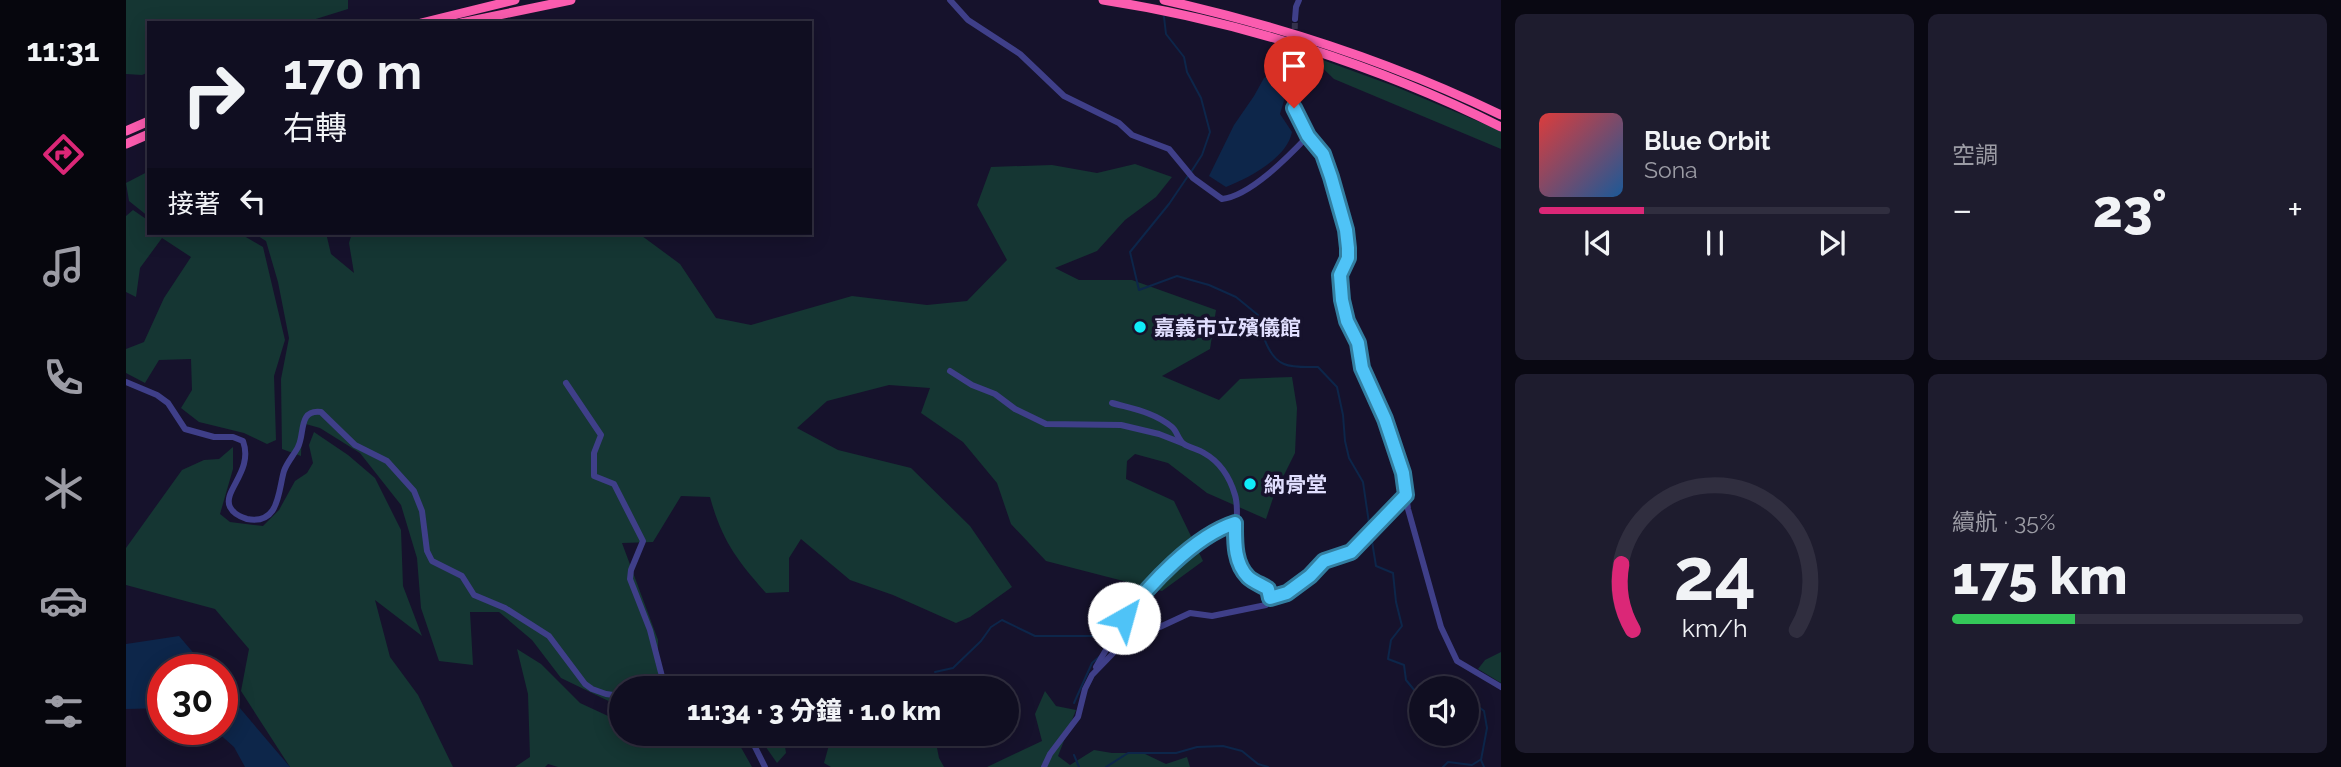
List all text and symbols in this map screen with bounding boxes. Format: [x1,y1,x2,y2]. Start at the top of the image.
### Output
text: 11:31 [26,31,100,68]
pin [1264,36,1324,108]
text: 170 m [283,43,422,100]
icon: arrive [1275,47,1313,85]
icon: right [168,49,259,140]
text: 右轉 [283,109,347,146]
text: Blue Orbit [1644,126,1771,156]
icon: directions [39,130,88,179]
text: 空調 [1952,141,1998,168]
text: Sona [1644,156,1698,183]
text: 23° [2093,178,2167,239]
icon: left [234,182,272,220]
text: − [1952,187,1972,232]
text: + [2287,187,2303,232]
text: 接著 [168,189,220,219]
icon: previous [1579,224,1617,262]
icon: pause [1696,224,1734,262]
icon: next [1813,224,1851,262]
icon: music [39,242,88,291]
place label: 嘉義市立殯儀館 [1154,315,1301,340]
marker: 嘉義市立殯儀館 [1132,319,1148,335]
icon: phone [39,353,88,402]
icon: climate [39,464,88,513]
place label: 納骨堂 [1264,472,1327,497]
marker: 納骨堂 [1242,476,1258,492]
text: 續航 · 35% [1952,508,2055,535]
text: 24 [1673,532,1756,617]
text: 175 km [1952,545,2128,606]
icon: car [39,576,88,625]
position arrow [1087,581,1161,655]
text: km/h [1682,612,1747,642]
speed limit sign: 30 [147,654,238,745]
map controls [1409,676,1479,746]
button: sound [1409,676,1479,746]
icon: filters [39,687,88,736]
text: 11:34 · 3 分鐘 · 1.0 km [687,696,941,726]

